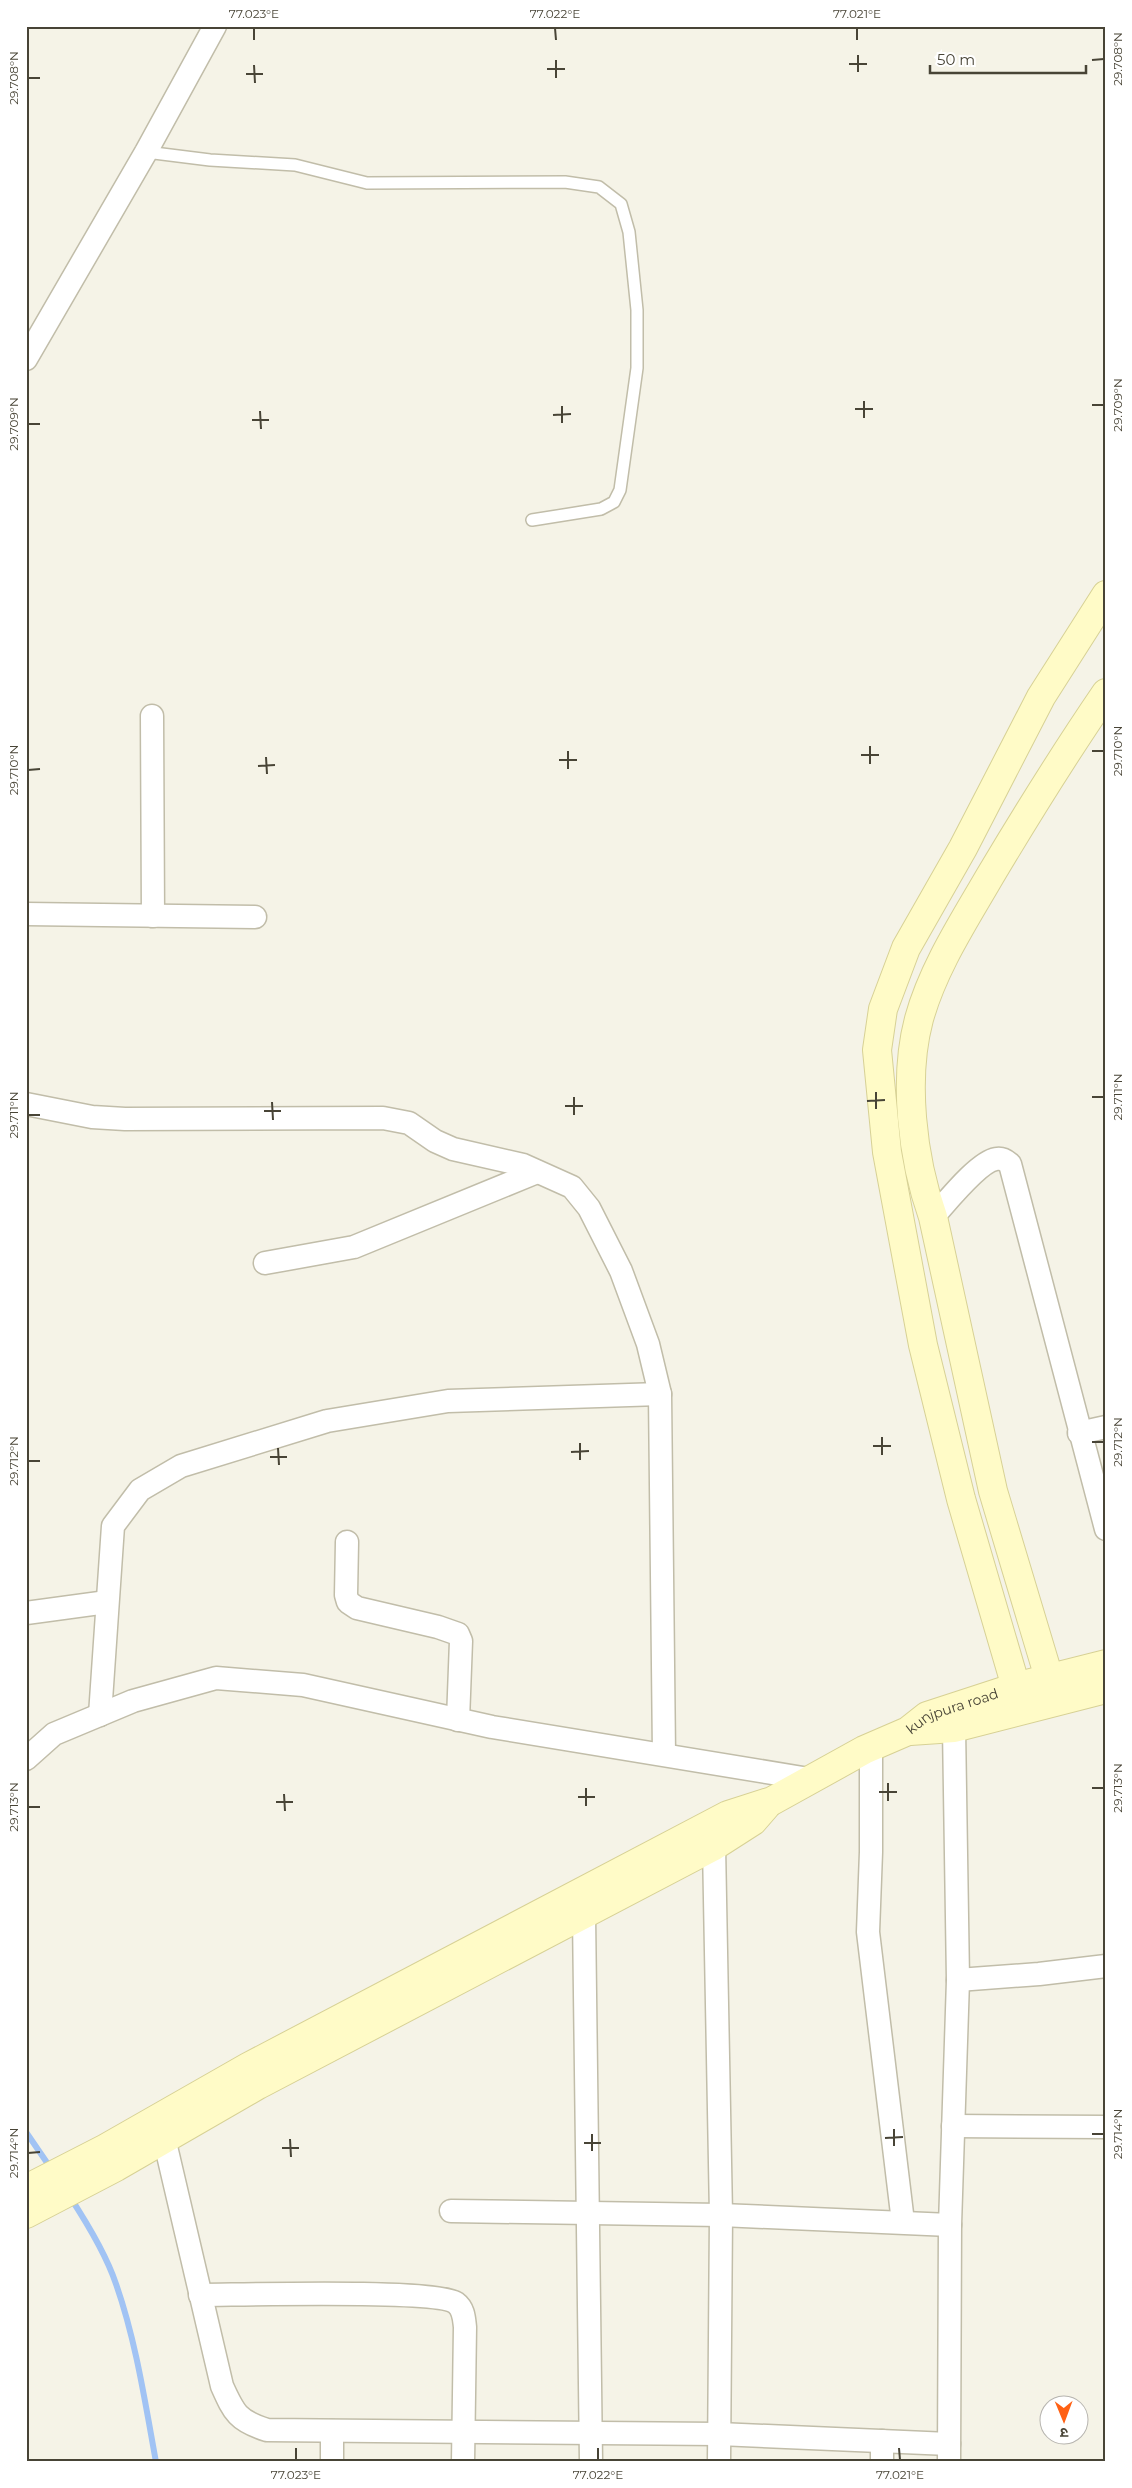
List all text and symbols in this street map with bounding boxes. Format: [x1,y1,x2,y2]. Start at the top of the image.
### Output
text: 77.023°E [229,6,279,21]
text: 77.022°E [530,6,580,21]
text: 77.021°E [833,6,881,21]
text: 29.708°N [1110,32,1125,86]
scale bar [930,42,1086,74]
text: 50 m [937,50,975,69]
text: 29.708°N [6,51,21,105]
text: 29.709°N [1110,378,1125,432]
text: 29.709°N [6,397,21,451]
text: 29.710°N [1110,726,1125,776]
text: 29.710°N [6,745,21,795]
text: 29.711°N [1110,1073,1125,1121]
text: 29.711°N [6,1091,21,1139]
text: 29.712°N [1110,1417,1125,1467]
text: 29.712°N [6,1436,21,1486]
street label: kunjpura road [902,1684,1001,1738]
text: 29.713°N [1110,1763,1125,1813]
text: 29.713°N [6,1782,21,1832]
text: 29.714°N [1110,2109,1125,2159]
text: 29.714°N [6,2128,21,2178]
north arrow [1040,2396,1090,2446]
text: उ [1059,2424,1068,2442]
text: 77.023°E [271,2467,321,2482]
text: 77.022°E [573,2467,623,2482]
text: 77.021°E [876,2467,924,2482]

